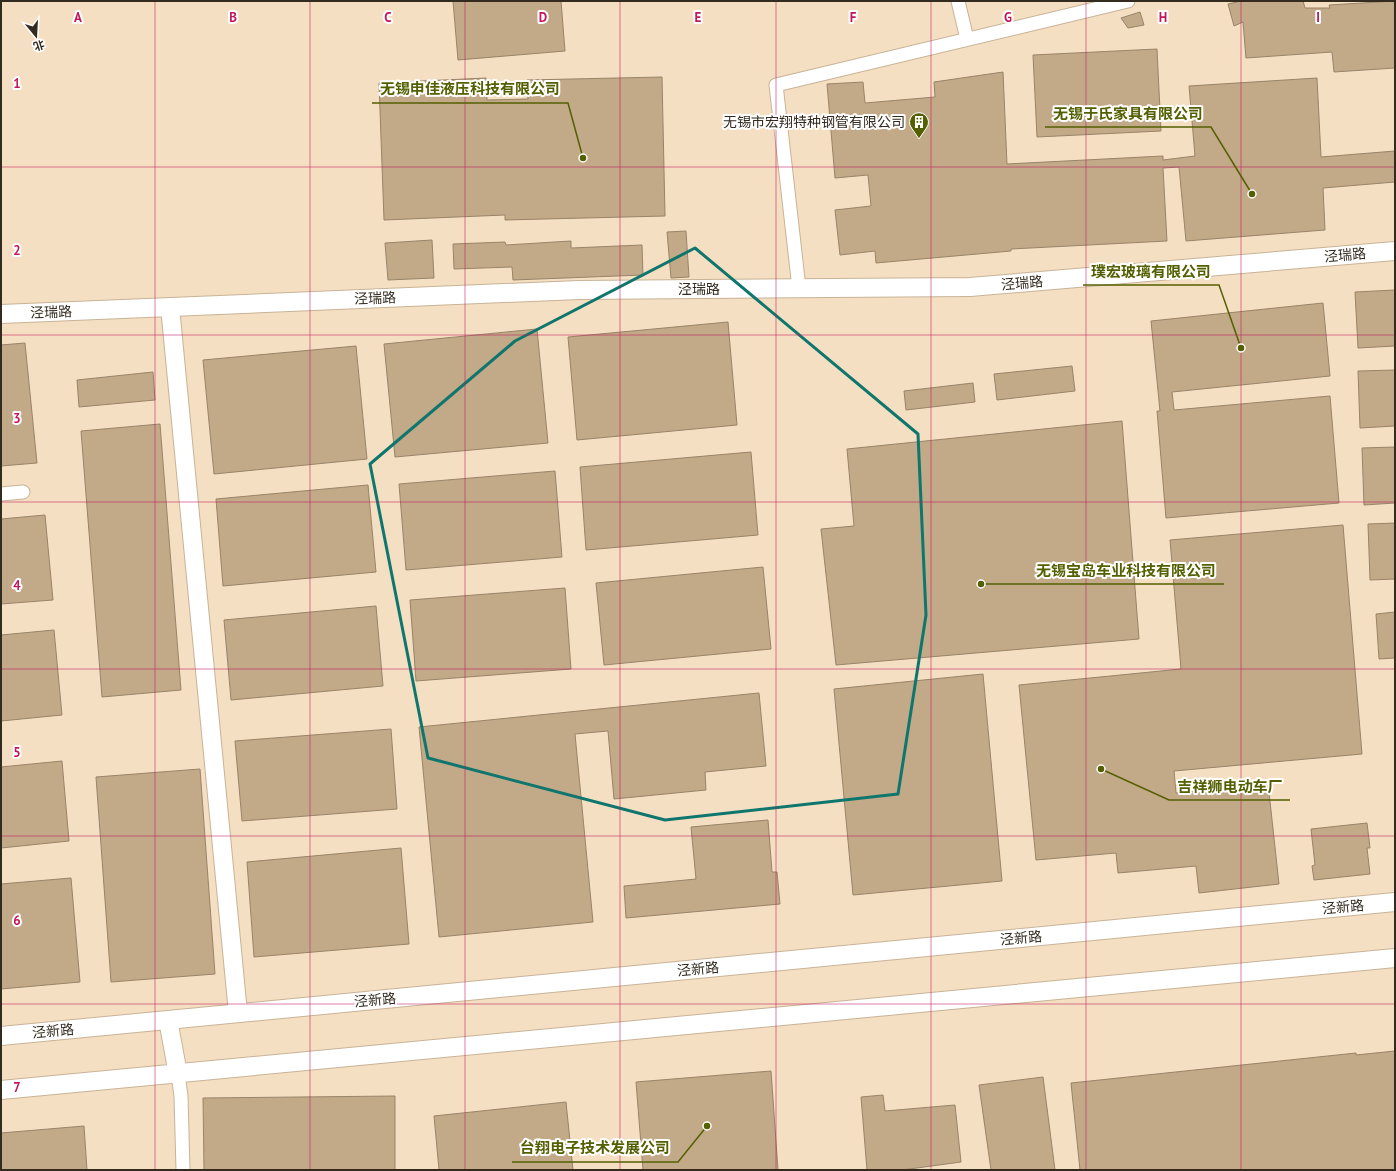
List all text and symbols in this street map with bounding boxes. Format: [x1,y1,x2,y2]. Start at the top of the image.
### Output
text: A [74,9,82,26]
text: B [229,9,237,26]
text: C [384,9,392,26]
text: D [539,9,547,26]
text: E [695,9,702,26]
text: F [850,9,857,26]
text: G [1004,9,1012,26]
text: H [1159,9,1167,26]
text: I [1316,9,1320,26]
north arrow [16,16,56,56]
text: 北 [32,37,46,54]
text: 1 [13,75,21,92]
callout: 无锡申佳液压科技有限公司 [372,76,568,103]
text: 无锡申佳液压科技有限公司 [380,79,560,98]
callout: 无锡于氏家具有限公司 [1045,100,1211,127]
text: 无锡于氏家具有限公司 [1053,104,1203,123]
building icon: 无锡市宏翔特种钢管有限公司 [908,111,930,139]
place label: 无锡市宏翔特种钢管有限公司 [723,113,905,131]
text: 2 [13,242,21,259]
street label: 泾瑞路 [1323,244,1367,266]
callout: 璞宏玻璃有限公司 [1083,258,1219,285]
text: 璞宏玻璃有限公司 [1091,262,1211,281]
street label: 泾瑞路 [1000,272,1044,294]
street label: 泾瑞路 [678,280,720,298]
street label: 泾瑞路 [354,288,396,308]
street label: 泾瑞路 [30,302,72,322]
text: 3 [13,410,21,427]
callout: 无锡宝岛车业科技有限公司 [1028,557,1224,584]
text: 无锡宝岛车业科技有限公司 [1036,561,1216,580]
text: 4 [13,577,21,594]
text: 5 [13,744,21,761]
callout: 吉祥狮电动车厂 [1169,773,1290,800]
text: 吉祥狮电动车厂 [1177,777,1283,796]
street label: 泾新路 [1321,896,1365,918]
text: 6 [13,912,21,929]
street label: 泾新路 [999,927,1043,949]
street label: 泾新路 [676,958,720,980]
street label: 泾新路 [353,989,397,1011]
street label: 泾新路 [31,1020,75,1042]
text: 7 [13,1079,21,1096]
callout: 台翔电子技术发展公司 [512,1135,678,1162]
text: 台翔电子技术发展公司 [520,1138,670,1157]

